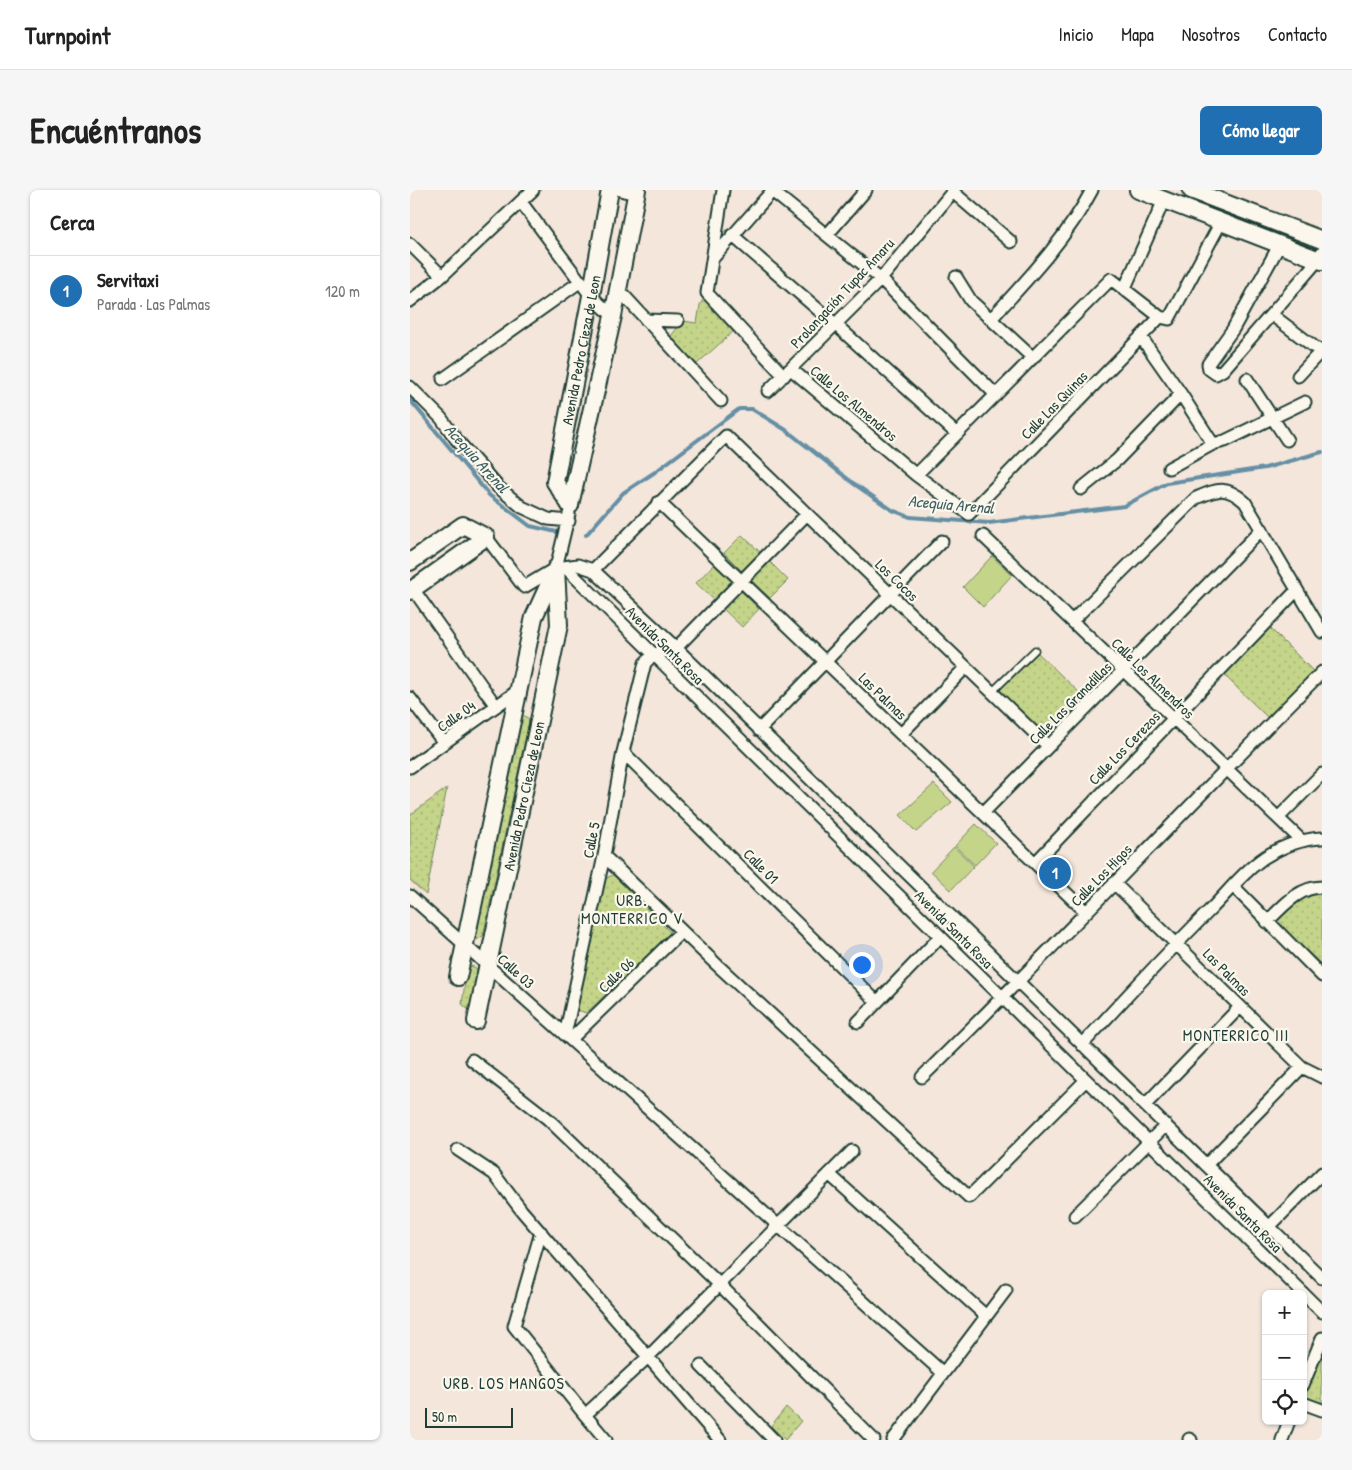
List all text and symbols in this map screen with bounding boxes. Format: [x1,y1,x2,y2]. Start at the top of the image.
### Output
text: Turnpoint [25,19,110,51]
text: Inicio [1059,22,1093,47]
text: Mapa [1121,22,1154,47]
text: Nosotros [1182,22,1240,47]
text: Contacto [1268,22,1327,47]
button: Cómo llegar [1200,106,1322,155]
text: Encuéntranos [30,107,201,154]
text: Cerca [50,208,94,237]
street label: Prolongación Tupac Amaru [785,233,899,353]
text: Servitaxi [97,267,159,293]
street label: Avenida Pedro Cieza de Leon [556,273,605,427]
text: 1 [63,280,69,302]
text: 120 m [325,280,360,302]
text: Parada · Las Palmas [97,293,210,315]
street label: Calle Los Almendros [806,360,902,446]
street label: Calle Las Quinas [1016,366,1092,444]
water label: Acequia Arenal [440,419,514,498]
water label: Acequia Arenal [907,489,995,519]
street label: Los Cocos [871,554,923,606]
street label: Avenida Santa Rosa [621,601,709,689]
street label: Calle Los Almendros [1107,633,1199,723]
street label: Calle Las Granadillas [1024,657,1116,749]
street label: Las Palmas [854,668,912,724]
street label: Calle 04 [433,695,480,737]
street label: Calle Los Cerezos [1083,706,1165,789]
street label: Avenida Pedro Cieza de Leon [497,719,549,872]
street label: Calle 5 [577,820,605,860]
street label: Calle Los Higos [1066,839,1136,911]
street label: Calle 01 [739,844,783,888]
pin: 1 [1039,854,1071,892]
street label: Avenida Santa Rosa [910,885,998,973]
district label: URB. MONTERRICO V [581,889,683,929]
street label: Las Palmas [1198,943,1256,1001]
street label: Calle 03 [493,949,539,994]
your location [849,952,875,978]
street label: Calle 06 [593,953,639,997]
district label: MONTERRICO III [1183,1024,1289,1046]
street label: Avenida Santa Rosa [1199,1169,1287,1257]
map controls [1262,1290,1307,1425]
button: + [1262,1290,1307,1335]
button: − [1262,1335,1307,1380]
district label: URB. LOS MANGOS [443,1372,565,1394]
button: locate [1262,1380,1307,1425]
scale bar [425,1405,512,1428]
text: 50 m [432,1407,457,1426]

